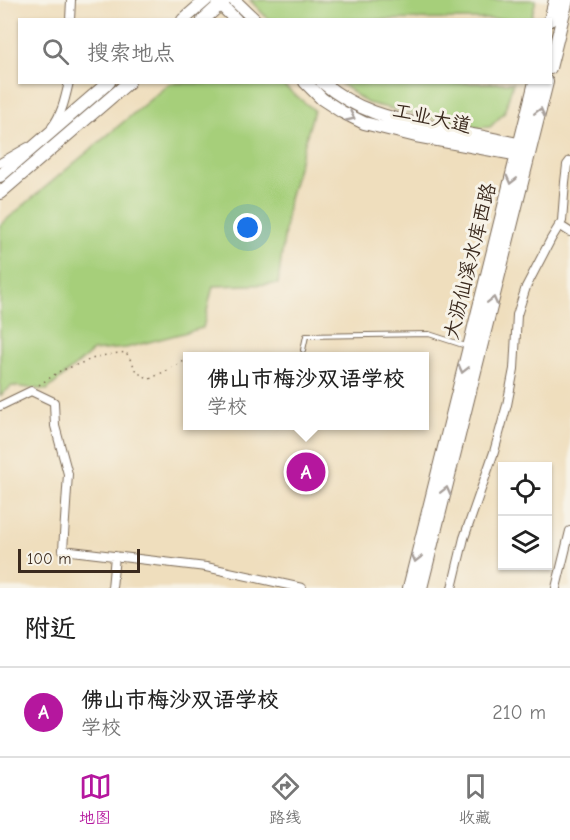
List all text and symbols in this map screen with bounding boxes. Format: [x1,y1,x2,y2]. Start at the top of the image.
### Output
search box [18,18,552,84]
icon: search [39,35,72,68]
text: 搜索地点 [87,40,175,66]
street label: 工业大道 [390,98,474,138]
one-way arrow [532,107,545,117]
one-way arrow [345,109,356,121]
one-way arrow [505,175,518,185]
street label: 大沥仙溪水库西路 [439,180,501,341]
your location [233,213,262,242]
one-way arrow [486,297,499,307]
popup [183,352,429,430]
one-way arrow [458,364,471,374]
text: 佛山市梅沙双语学校 [207,366,405,392]
text: 学校 [207,395,247,418]
pin: A [286,450,326,494]
map controls [498,462,552,570]
button: locate [498,462,552,516]
one-way arrow [438,486,451,496]
button: layers [498,516,552,570]
scale bar [18,546,140,574]
text: 100 m [27,550,71,568]
one-way arrow [411,553,423,563]
text: 附近 [24,614,76,644]
text: 佛山市梅沙双语学校 [81,687,279,713]
text: A [38,701,49,724]
text: 210 m [492,701,546,724]
text: 学校 [81,716,121,739]
tab: 地图 [79,770,112,828]
tab: 路线 [269,770,302,828]
tab: 收藏 [459,770,492,828]

